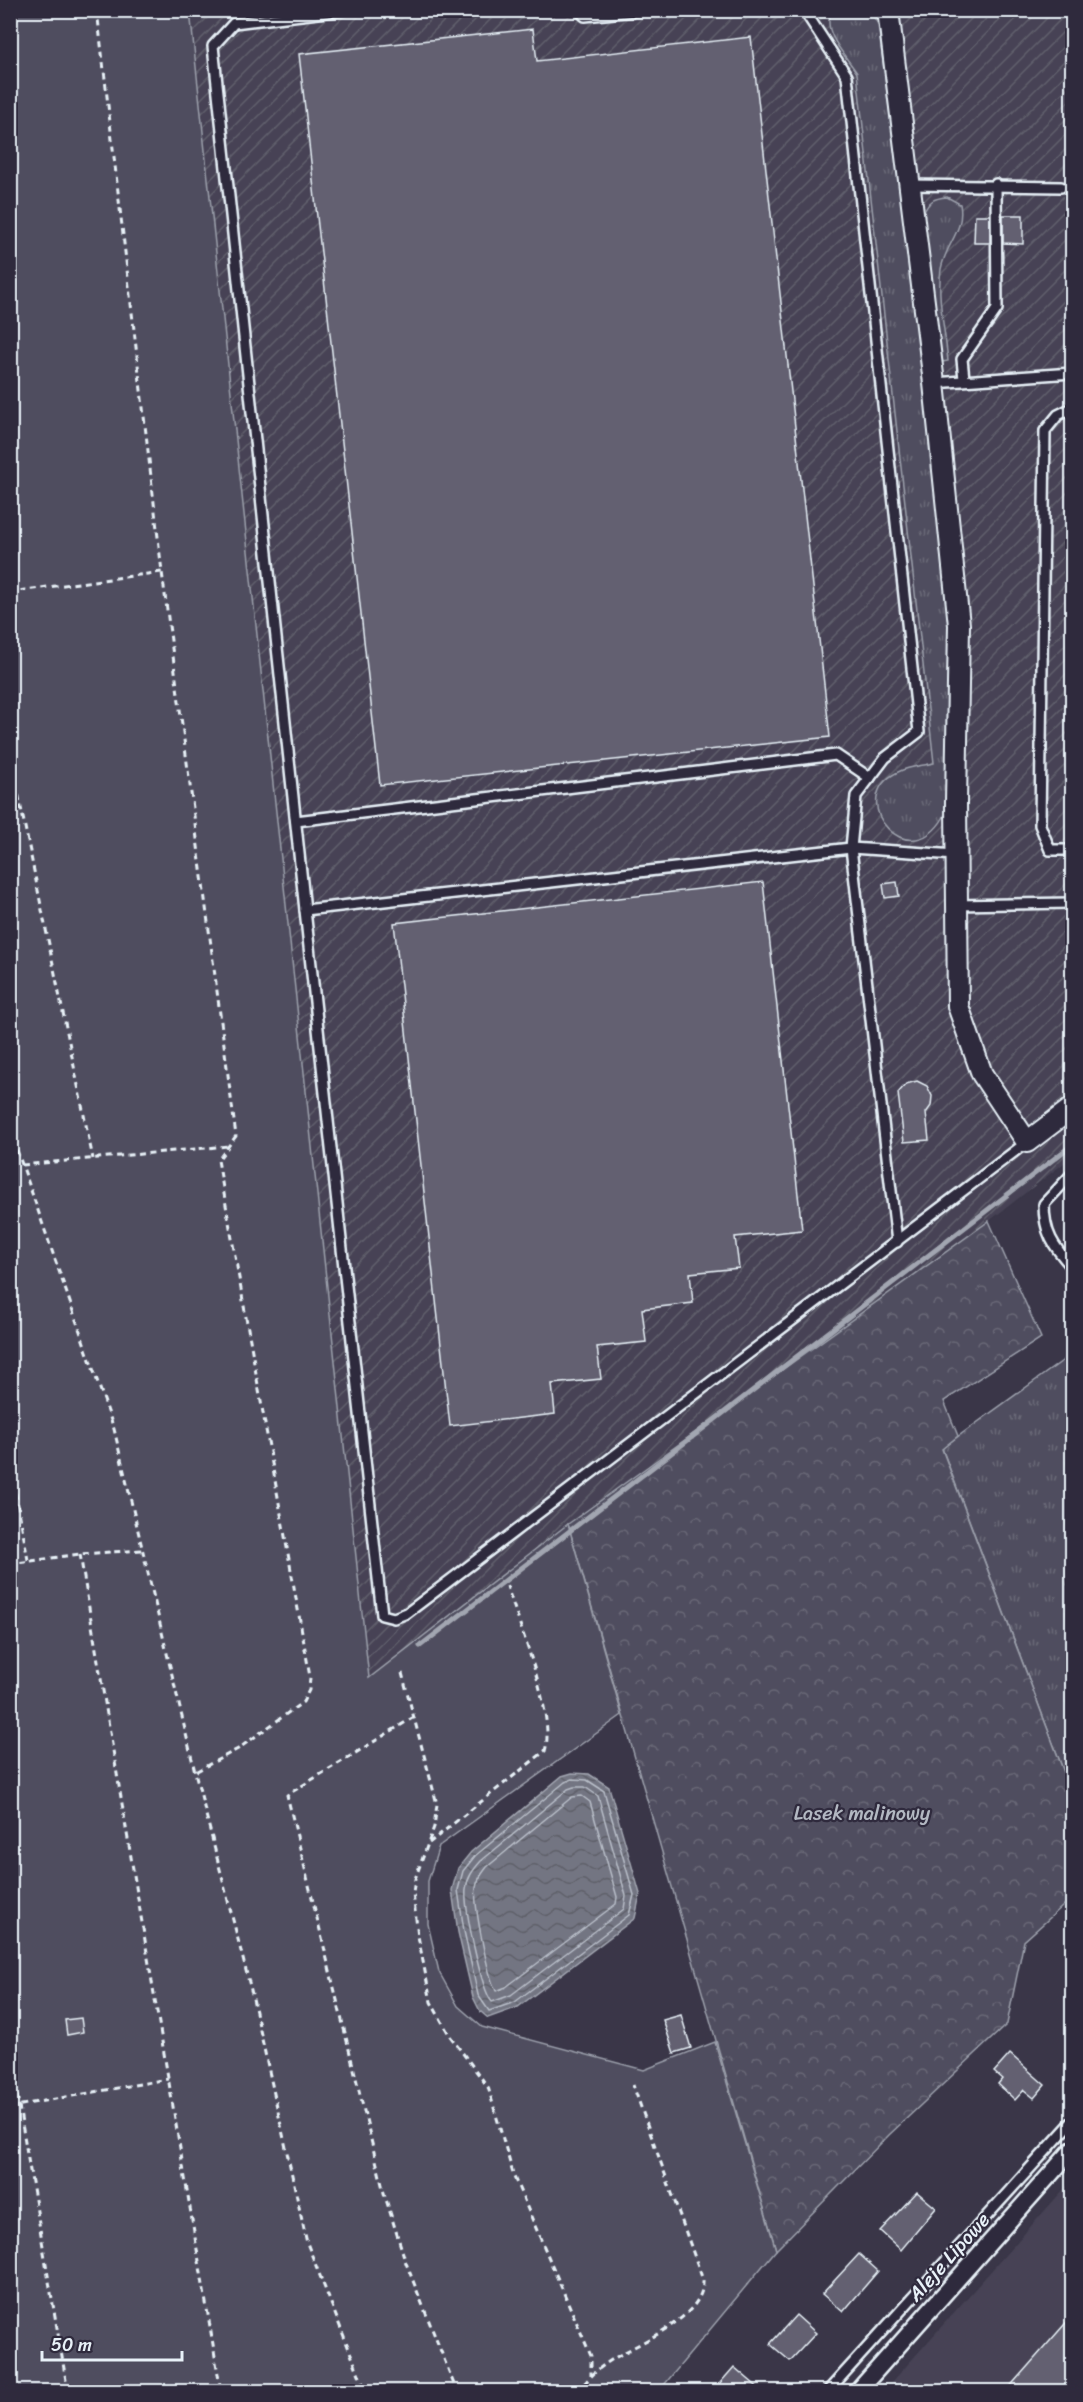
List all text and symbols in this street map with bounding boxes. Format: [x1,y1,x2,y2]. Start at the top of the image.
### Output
park label: Lasek malinowy [794,1796,931,1831]
street label: Aleje Lipowe [898,2204,999,2311]
scale bar [42,2324,182,2362]
text: 50 m [51,2329,92,2361]

